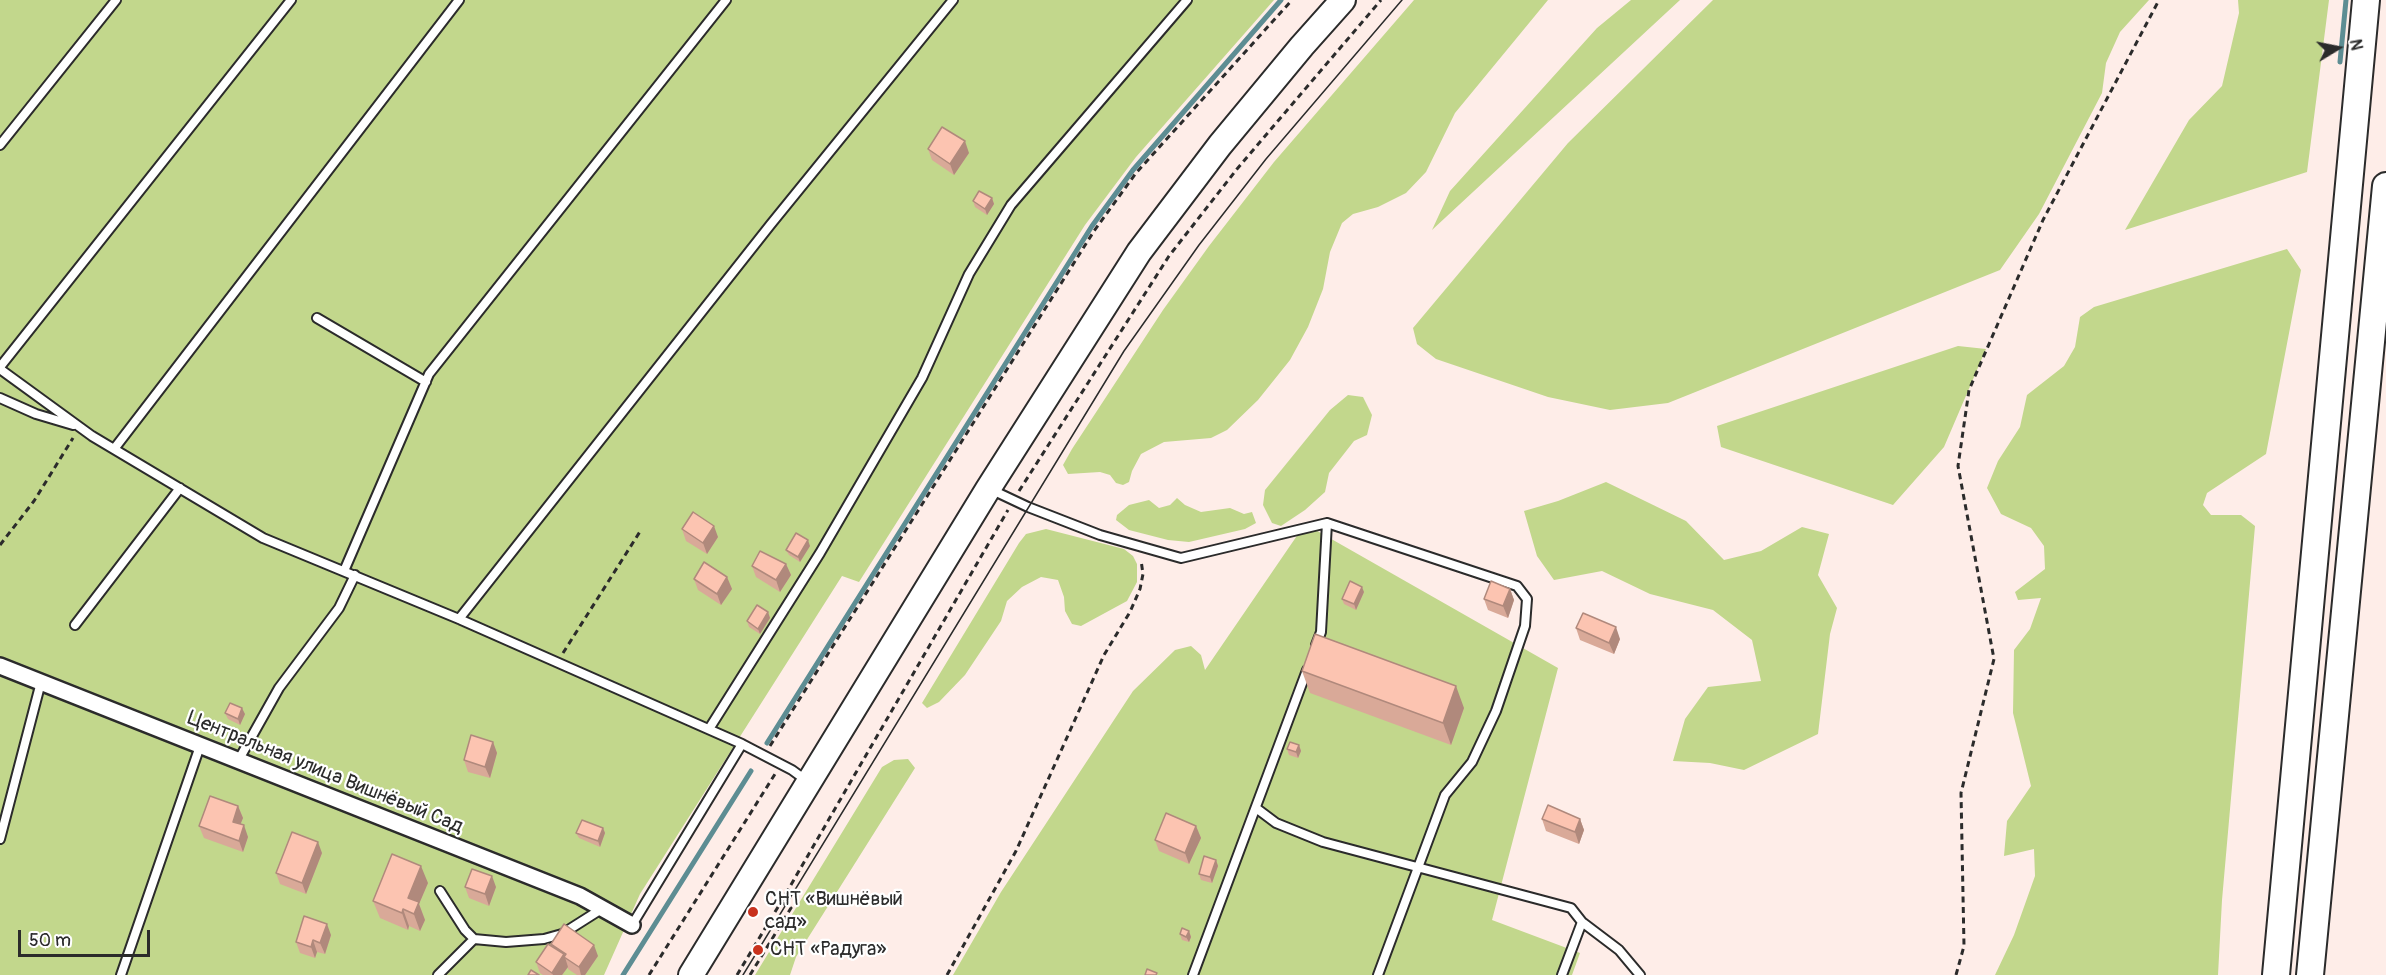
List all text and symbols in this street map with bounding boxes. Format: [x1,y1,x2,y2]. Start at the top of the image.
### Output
north arrow [2308,18,2368,78]
text: N [2345,38,2367,52]
street label: Центральная улица Вишнёвый Сад [184,707,466,839]
place label: СНТ «Вишнёвый сад» [765,888,903,935]
marker: СНТ «Вишнёвый сад» [746,905,760,919]
scale bar [21,918,153,956]
text: 50 m [29,929,71,952]
place label: СНТ «Радуга» [770,938,886,962]
marker: СНТ «Радуга» [751,943,765,957]

